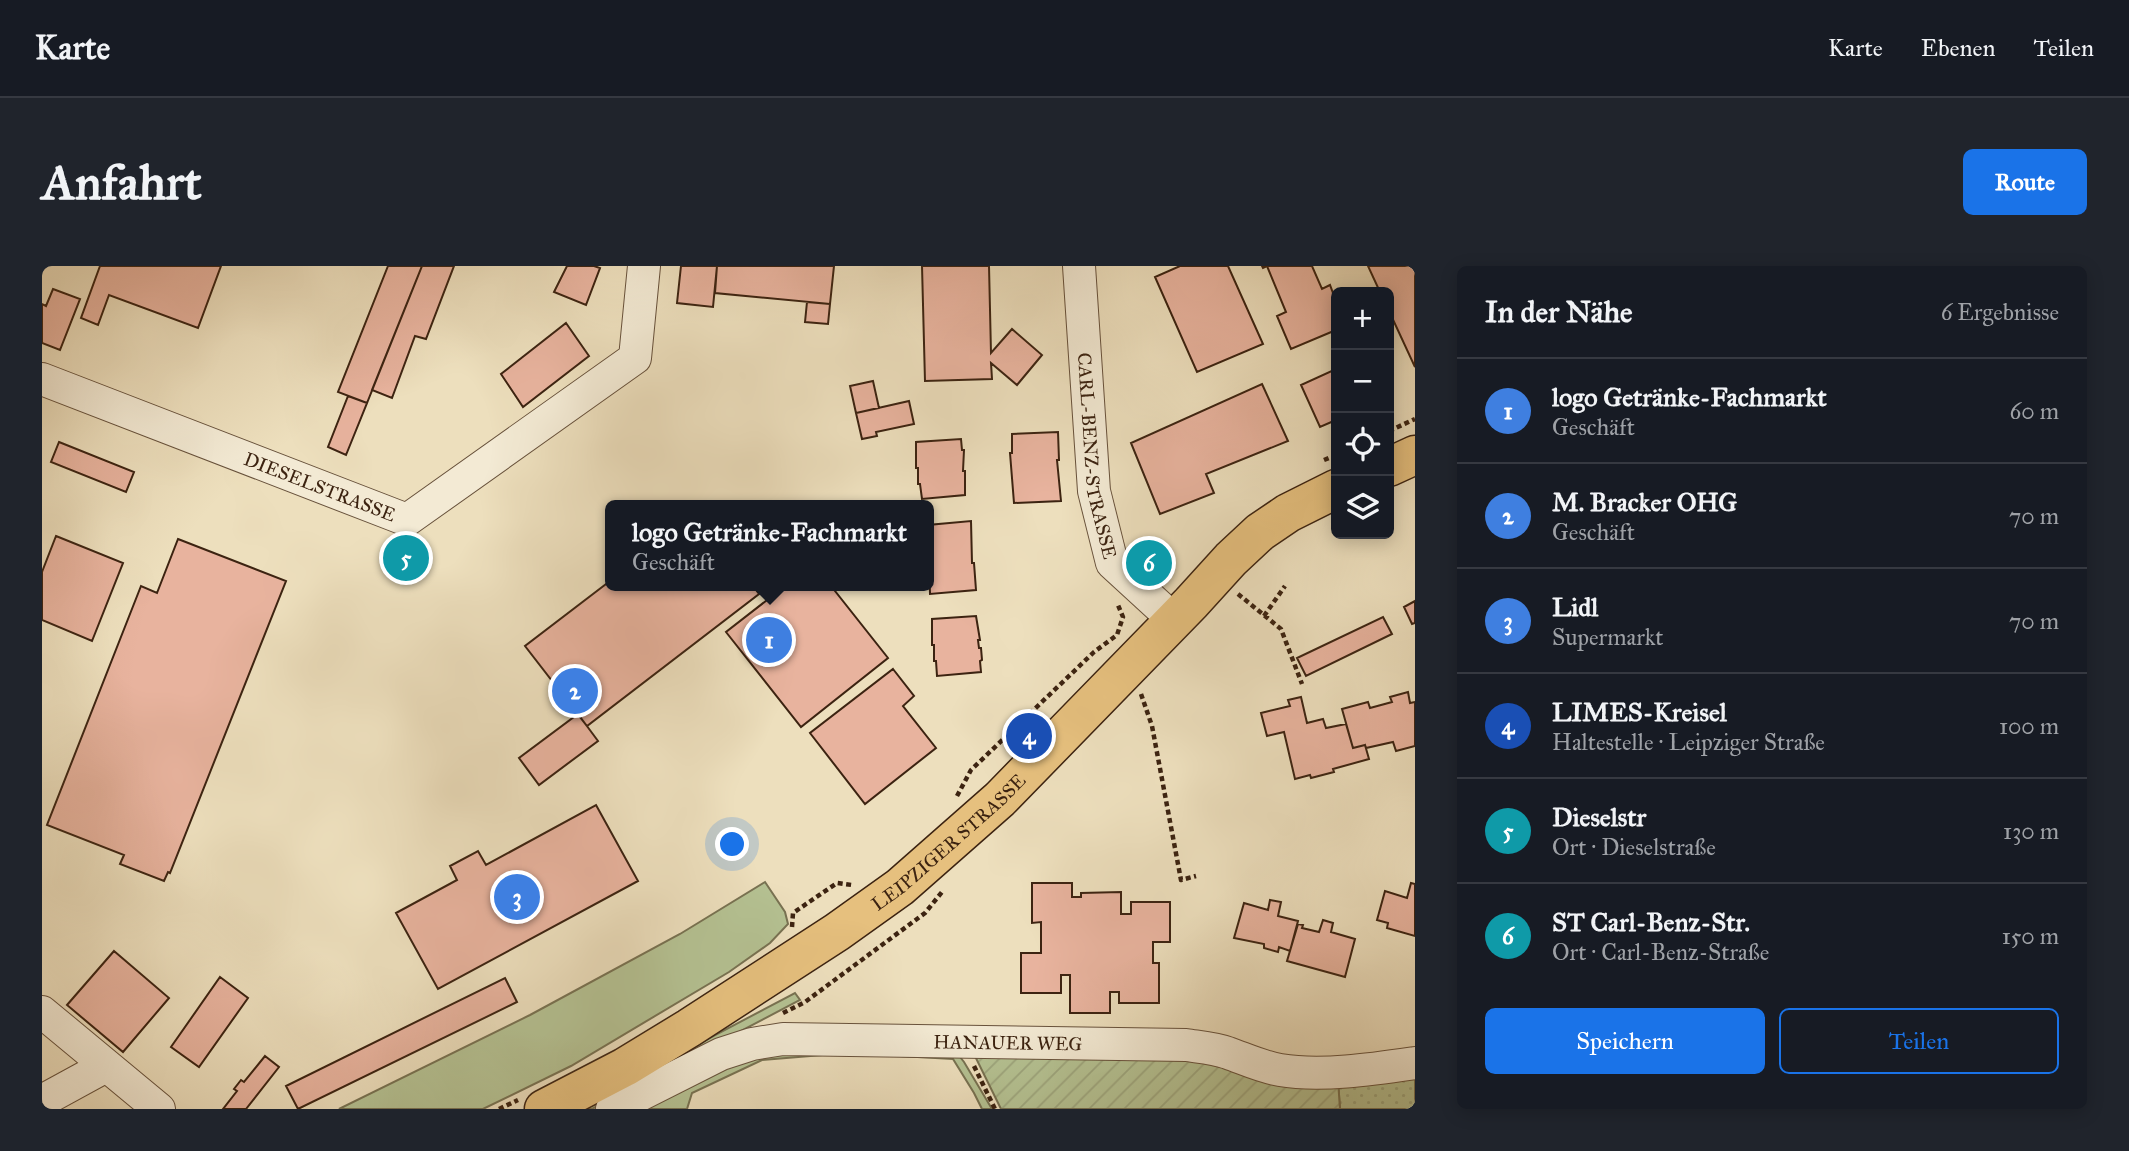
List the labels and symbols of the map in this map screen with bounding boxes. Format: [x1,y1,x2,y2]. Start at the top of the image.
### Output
street label: CARL-BENZ-STRASSE [1073,352,1122,562]
street label: DIESELSTRASSE [241,447,399,527]
pin: 5 [383,532,429,584]
pin: 6 [1126,537,1172,589]
pin: 1 [746,614,792,666]
pin: 2 [552,665,598,717]
pin: 4 [1006,710,1052,762]
street label: LEIPZIGER STRASSE [867,769,1031,916]
your location [715,827,749,861]
pin: 3 [494,871,540,923]
street label: HANAUER WEG [933,1030,1083,1055]

